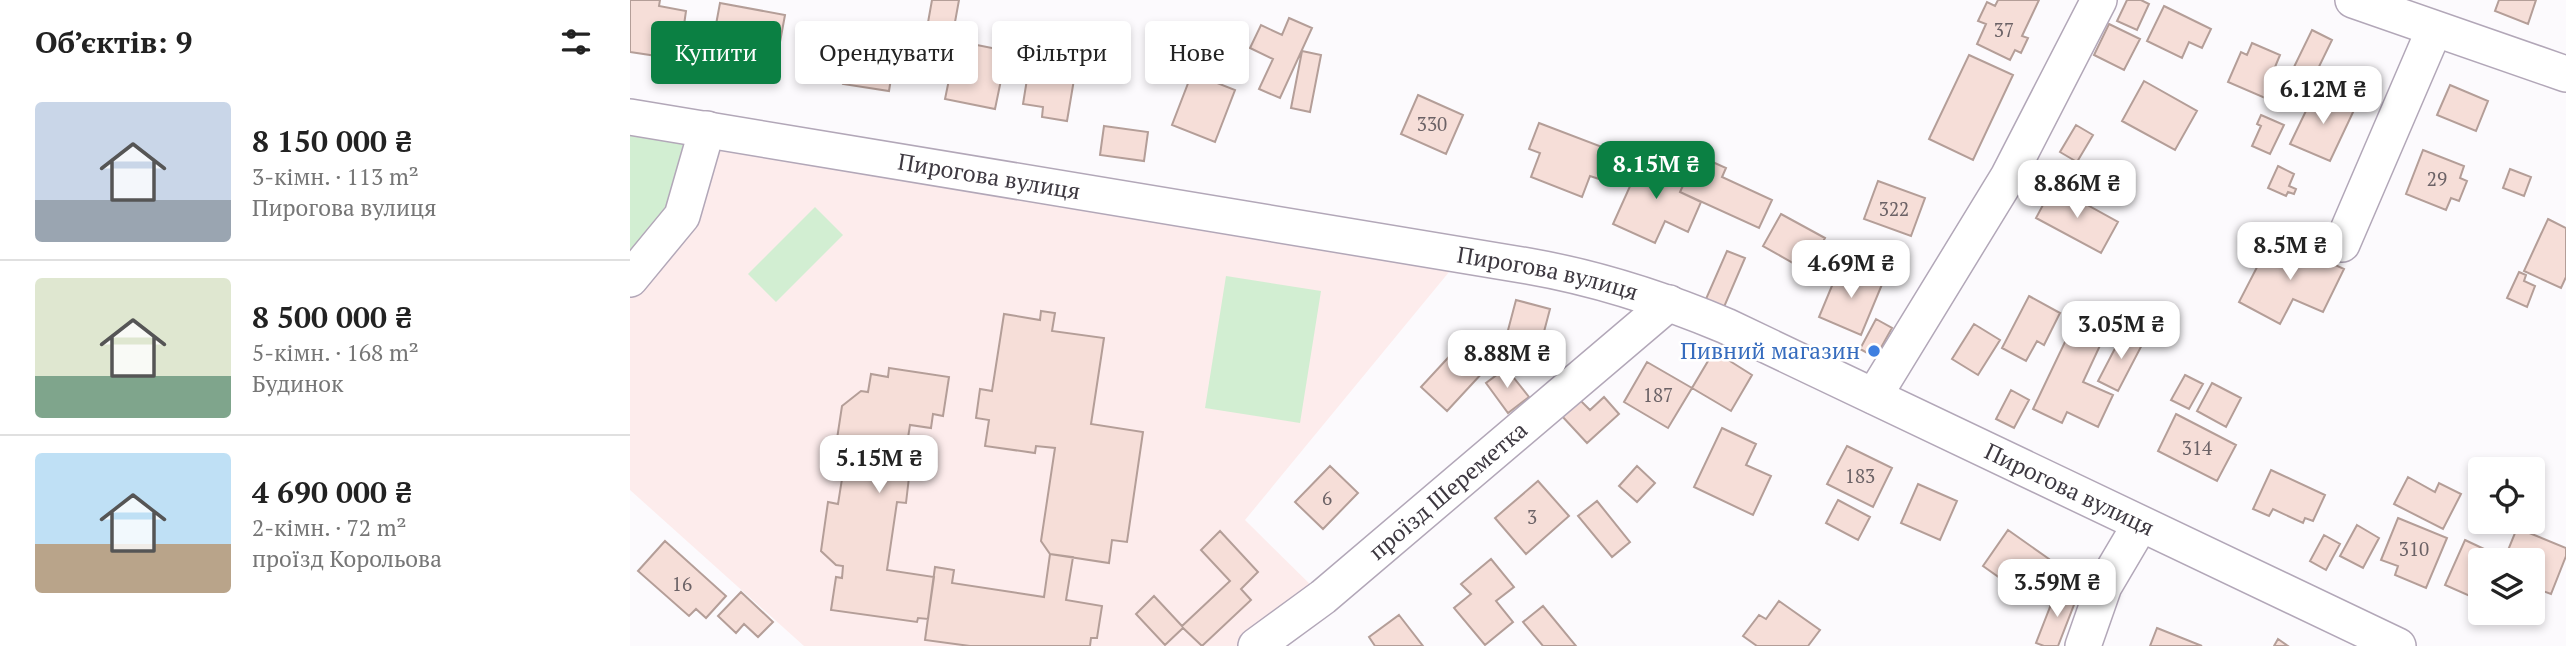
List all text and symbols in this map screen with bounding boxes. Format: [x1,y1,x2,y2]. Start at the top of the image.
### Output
house number: 37 [1994,17,2014,42]
chip: Купити [651,21,781,84]
chip: Орендувати [795,21,978,84]
chip: Фільтри [992,21,1131,84]
chip: Нове [1145,21,1249,84]
text: Об’єктів: 9 [35,22,192,62]
icon: filters [557,23,595,61]
pin: 6.12M ₴ [2258,66,2388,126]
text: 6.12M ₴ [2280,73,2366,104]
house number: 330 [1417,111,1447,136]
text: 8 150 000 ₴ [252,121,412,161]
icon: home [91,130,175,214]
pin: 8.15M ₴ [1591,142,1721,201]
street label: Пирогова вулиця [896,146,1083,206]
text: 8.15M ₴ [1613,148,1699,179]
pin: 8.86M ₴ [2012,160,2142,220]
text: 3-кімн. · 113 m² [252,161,419,192]
house number: 29 [2427,166,2447,191]
text: 8.86M ₴ [2034,167,2120,198]
text: Пирогова вулиця [252,192,436,223]
house number: 322 [1879,196,1909,221]
pin: 8.5M ₴ [2233,222,2347,282]
text: 8.5M ₴ [2253,229,2327,260]
street label: Пирогова вулиця [1455,239,1642,307]
pin: 4.69M ₴ [1786,240,1916,300]
text: 4.69M ₴ [1808,247,1894,278]
text: 8 500 000 ₴ [252,297,412,337]
pin: 3.05M ₴ [2056,302,2186,361]
icon: home [91,306,175,390]
text: 3.05M ₴ [2078,308,2164,339]
pin: 8.88M ₴ [1442,330,1572,390]
place label: Пивний магазин [1680,335,1860,366]
text: 5-кімн. · 168 m² [252,337,419,368]
text: 8.88M ₴ [1464,337,1550,368]
marker: Пивний магазин [1866,343,1882,359]
text: Будинок [252,368,343,399]
house number: 187 [1643,382,1673,407]
street label: проїзд Шереметка [1362,414,1534,567]
pin: 5.15M ₴ [814,435,944,495]
street label: Пирогова вулиця [1980,435,2160,543]
house number: 314 [2182,435,2213,460]
text: 5.15M ₴ [836,442,922,473]
map controls [2468,457,2545,625]
button: locate [2468,457,2545,534]
house number: 183 [1845,463,1875,488]
text: 4 690 000 ₴ [252,472,412,512]
icon: home [91,481,175,565]
house number: 6 [1322,485,1332,510]
house number: 3 [1527,504,1537,529]
text: 2-кімн. · 72 m² [252,512,406,543]
house number: 310 [2399,536,2429,561]
text: проїзд Корольова [252,543,442,574]
button: layers [2468,548,2545,625]
pin: 3.59M ₴ [1992,560,2122,619]
text: 3.59M ₴ [2014,566,2100,597]
house number: 16 [672,571,692,596]

